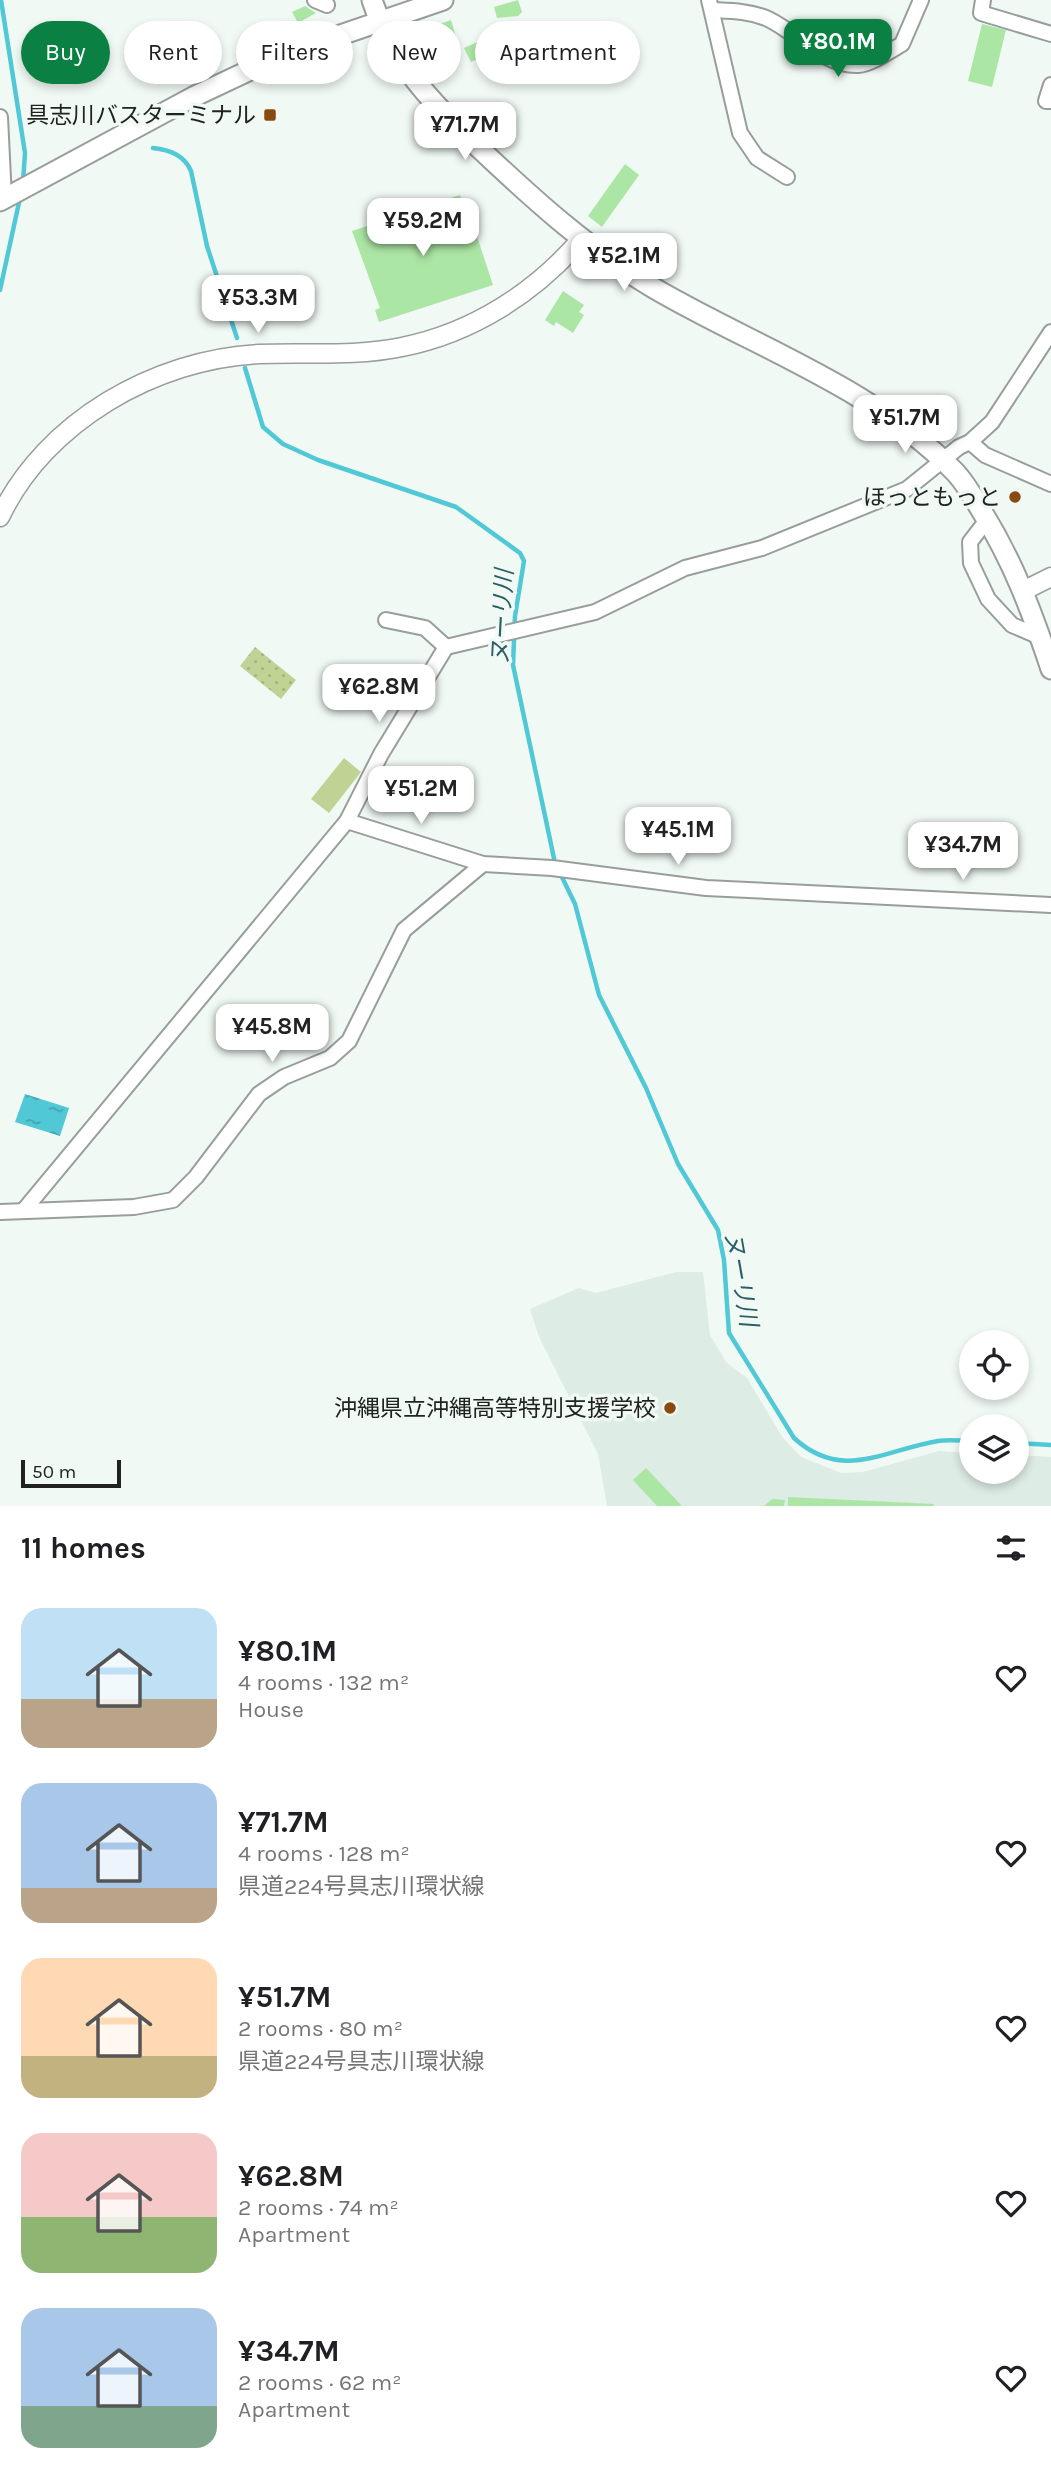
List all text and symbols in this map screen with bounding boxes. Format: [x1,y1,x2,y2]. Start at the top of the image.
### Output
pin: ¥80.1M [781,20,895,79]
chip: Buy [21,21,110,84]
chip: Rent [124,21,222,84]
chip: Filters [236,21,353,84]
chip: New [367,21,461,84]
chip: Apartment [475,21,640,84]
text: ¥80.1M [800,28,876,55]
place label: 具志川バスターミナル [26,102,256,129]
pin: ¥71.7M [408,102,522,162]
marker: 具志川バスターミナル [262,107,278,123]
text: ¥71.7M [430,111,500,138]
pin: ¥59.2M [366,198,480,258]
text: ¥59.2M [383,207,463,234]
pin: ¥52.1M [567,233,681,293]
text: ¥52.1M [587,242,661,269]
pin: ¥53.3M [201,276,315,335]
text: ¥53.3M [218,284,298,311]
pin: ¥51.7M [848,396,962,455]
text: ¥51.7M [869,404,941,431]
place label: ほっともっと [863,484,1001,511]
marker: ほっともっと [1007,489,1023,505]
water label: ヌーリ川 [486,565,519,666]
pin: ¥62.8M [322,664,436,724]
text: ¥62.8M [338,673,420,700]
pin: ¥51.2M [364,766,478,826]
text: ¥51.2M [384,775,458,802]
pin: ¥45.1M [621,808,735,867]
text: ¥45.1M [641,816,715,843]
pin: ¥34.7M [906,822,1020,882]
text: ¥34.7M [924,831,1002,858]
pin: ¥45.8M [215,1004,329,1064]
text: ¥45.8M [232,1013,312,1040]
water label: ヌーリ川 [719,1229,764,1332]
map controls [959,1330,1029,1484]
button: locate [959,1330,1029,1400]
place label: 沖縄県立沖縄高等特別支援学校 [334,1395,656,1422]
marker: 沖縄県立沖縄高等特別支援学校 [662,1400,678,1416]
button: layers [959,1414,1029,1484]
scale bar [21,1457,121,1489]
text: 50 m [32,1461,76,1483]
icon: filters [992,1529,1030,1567]
text: 11 homes [21,1530,146,1566]
text: ¥80.1M [238,1633,337,1669]
icon: home [77,1636,161,1720]
icon: heart [992,1659,1030,1697]
text: 4 rooms · 132 m² [238,1669,409,1696]
text: House [238,1696,304,1723]
text: ¥71.7M [238,1804,329,1840]
icon: home [77,1811,161,1895]
icon: heart [992,1834,1030,1872]
text: 4 rooms · 128 m² [238,1840,410,1867]
text: 県道224号具志川環状線 [238,1873,485,1900]
text: ¥51.7M [238,1979,331,2015]
icon: home [77,1986,161,2070]
icon: heart [992,2009,1030,2047]
text: 2 rooms · 80 m² [238,2015,403,2042]
text: 県道224号具志川環状線 [238,2048,485,2075]
text: ¥62.8M [238,2158,344,2194]
icon: home [77,2161,161,2245]
icon: heart [992,2184,1030,2222]
text: 2 rooms · 74 m² [238,2194,399,2221]
text: Apartment [238,2221,350,2248]
text: ¥34.7M [238,2333,340,2369]
icon: home [77,2336,161,2420]
icon: heart [992,2359,1030,2397]
text: 2 rooms · 62 m² [238,2369,402,2396]
text: Apartment [238,2396,350,2423]

